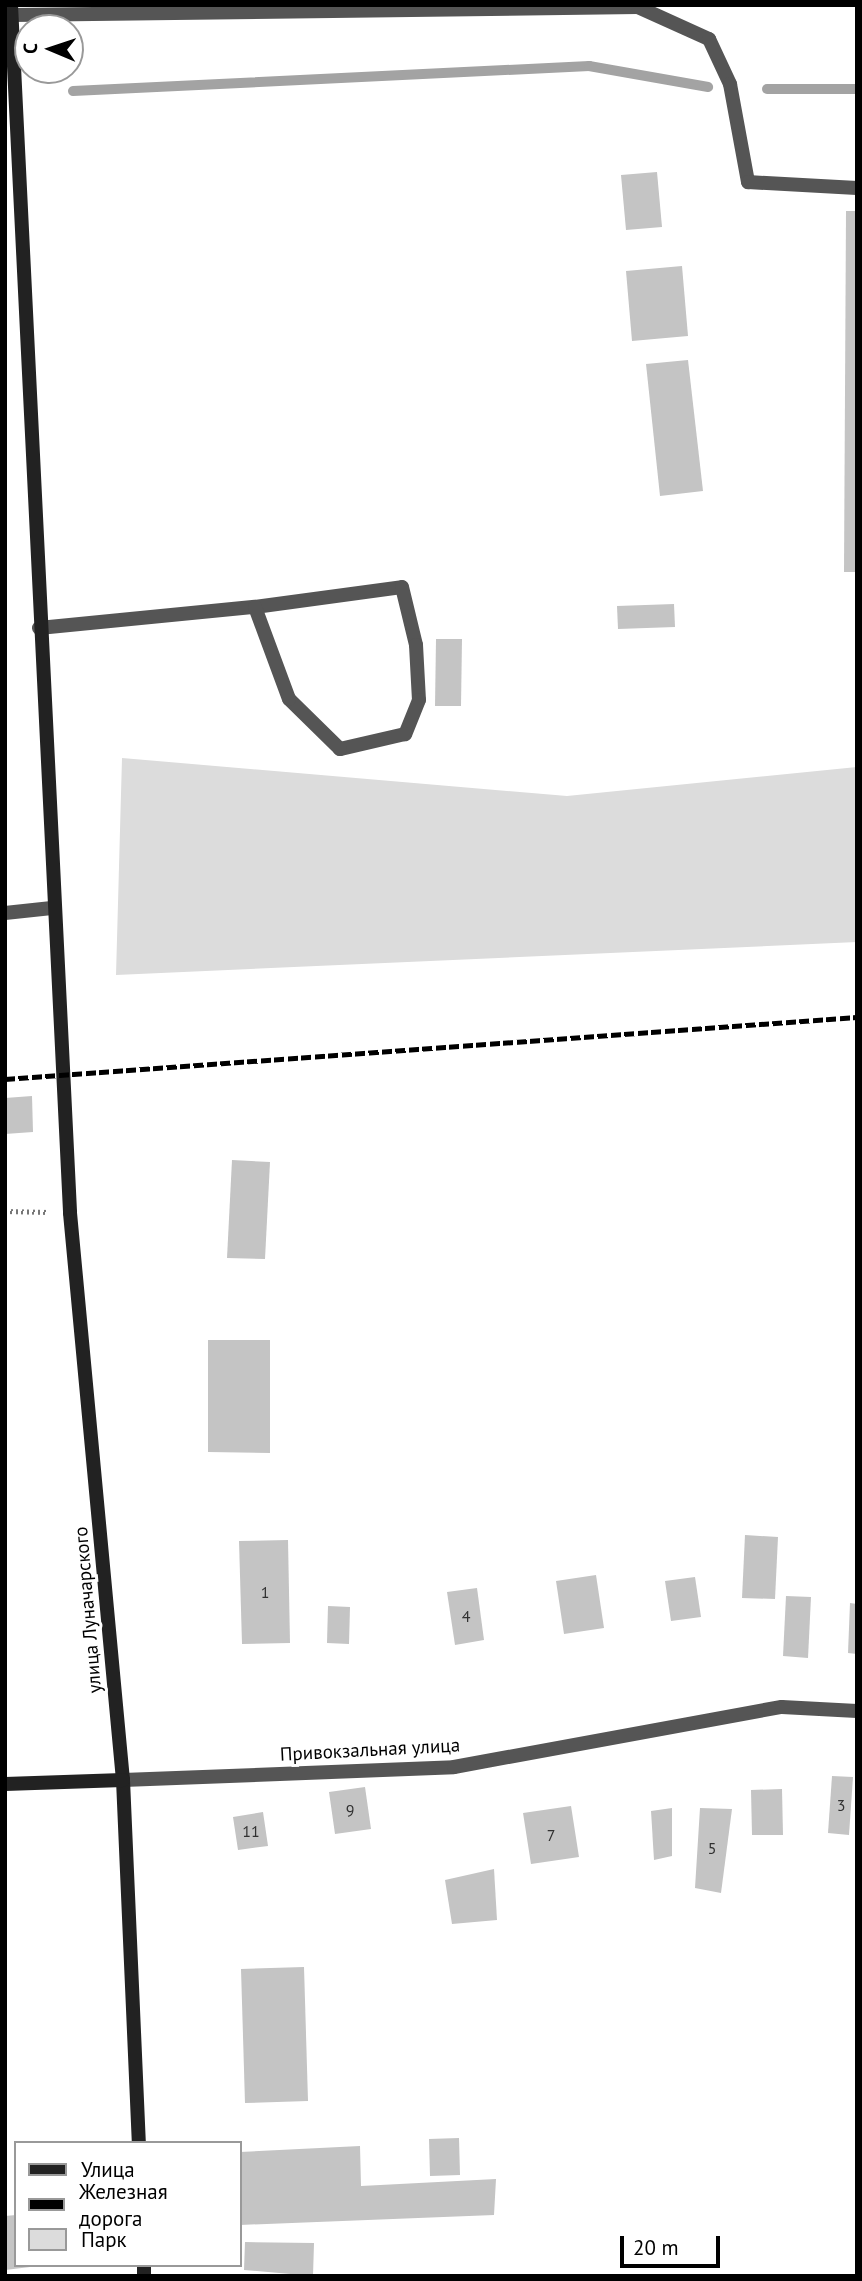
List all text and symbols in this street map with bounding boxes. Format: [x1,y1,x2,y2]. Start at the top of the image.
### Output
north arrow [14,14,84,84]
text: С [18,43,42,54]
street label: улица Луначарского [69,1526,107,1694]
house number: 1 [261,1582,269,1602]
house number: 4 [462,1606,470,1626]
street label: Привокзальная улица [279,1734,461,1766]
house number: 3 [837,1795,845,1815]
house number: 9 [346,1800,354,1820]
house number: 11 [242,1821,260,1841]
house number: 7 [547,1825,555,1845]
house number: 5 [708,1838,716,1858]
legend [14,2141,242,2267]
text: Улица [81,2156,135,2183]
text: Железная дорога [79,2178,168,2232]
scale bar [624,2222,724,2266]
text: Парк [81,2226,127,2253]
text: 20 m [633,2234,679,2261]

